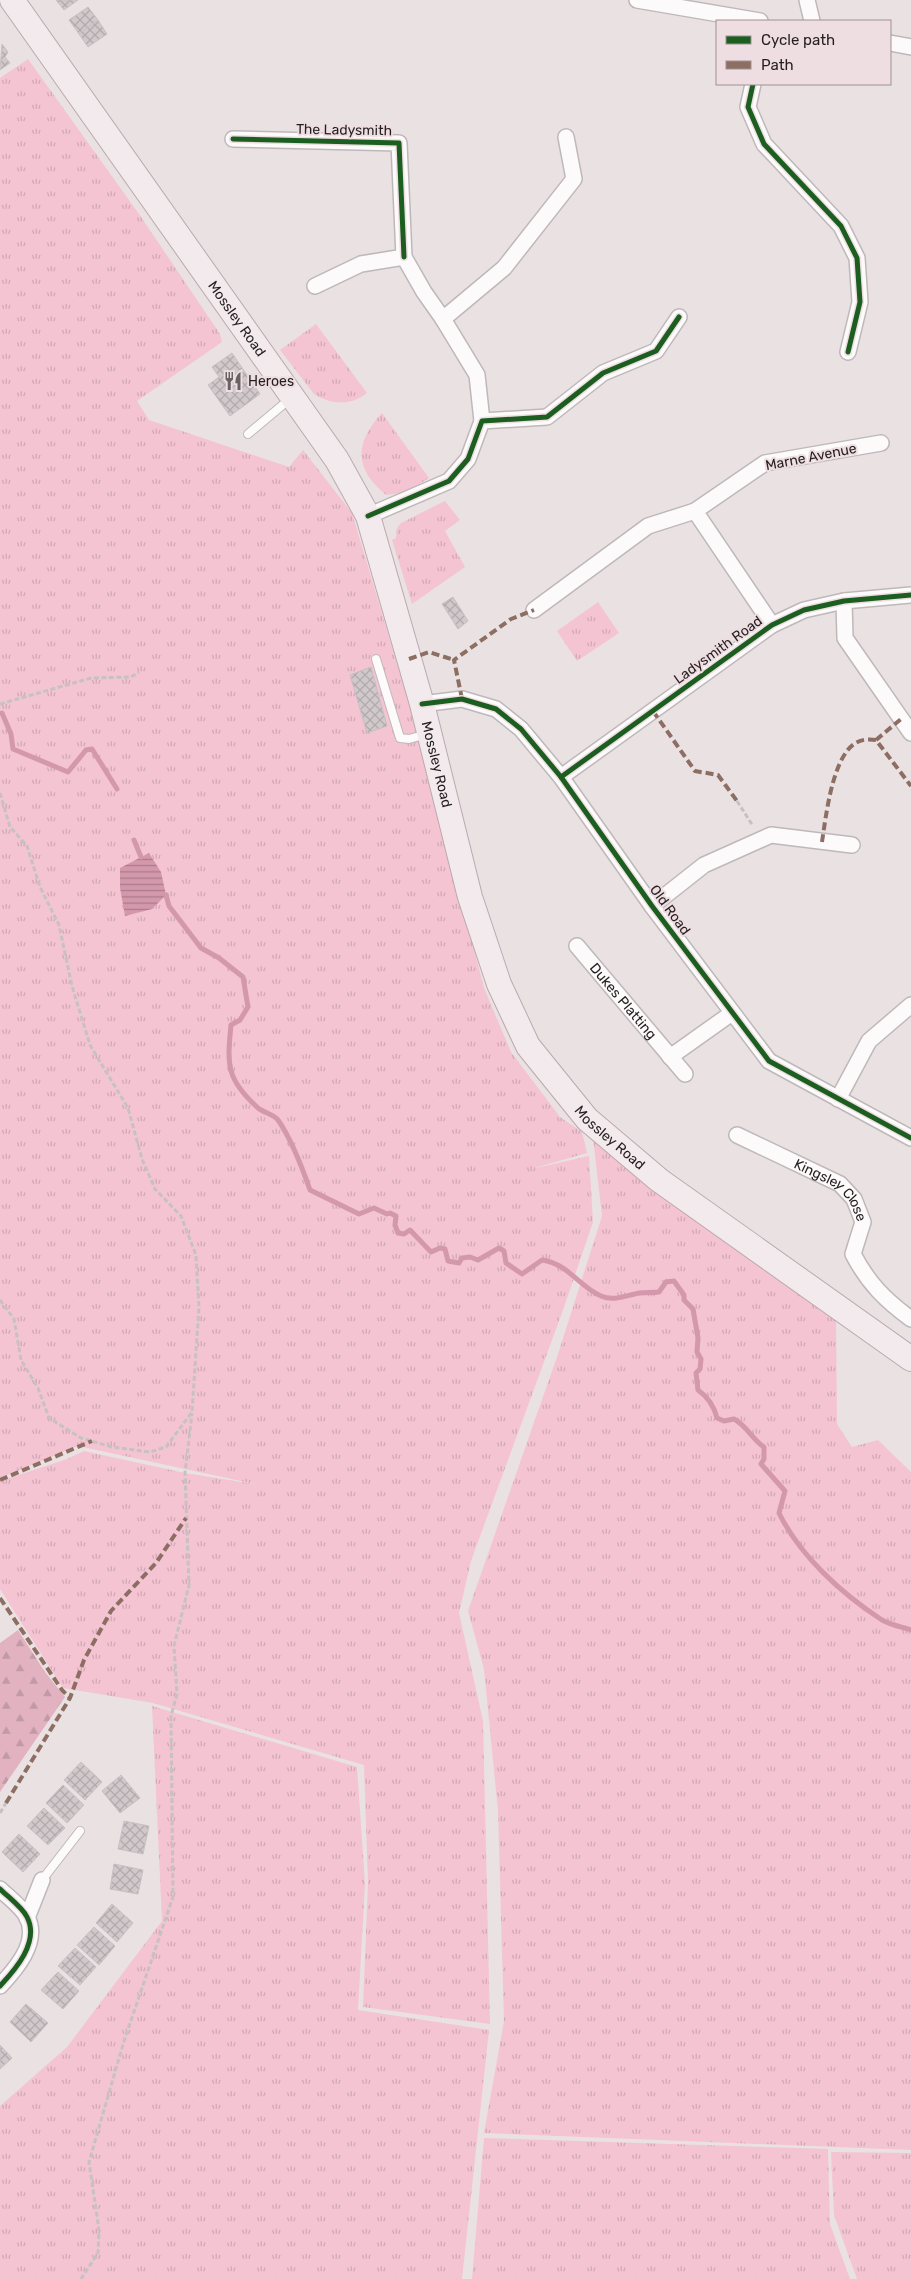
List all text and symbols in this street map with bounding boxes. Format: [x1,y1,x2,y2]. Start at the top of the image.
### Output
legend [716,20,891,85]
text: Cycle path [761,31,835,49]
text: Path [761,56,794,74]
street label: The Ladysmith [296,121,392,139]
street label: Mossley Road [205,277,270,360]
restaurant icon: Heroes [222,370,244,392]
place label: Heroes [248,373,294,390]
street label: Marne Avenue [764,440,858,474]
street label: Ladysmith Road [671,612,765,688]
street label: Mossley Road [418,719,456,809]
street label: Old Road [646,882,694,938]
street label: Dukes Platting [586,959,660,1043]
street label: Mossley Road [571,1102,649,1173]
street label: Kingsley Close [791,1155,870,1224]

